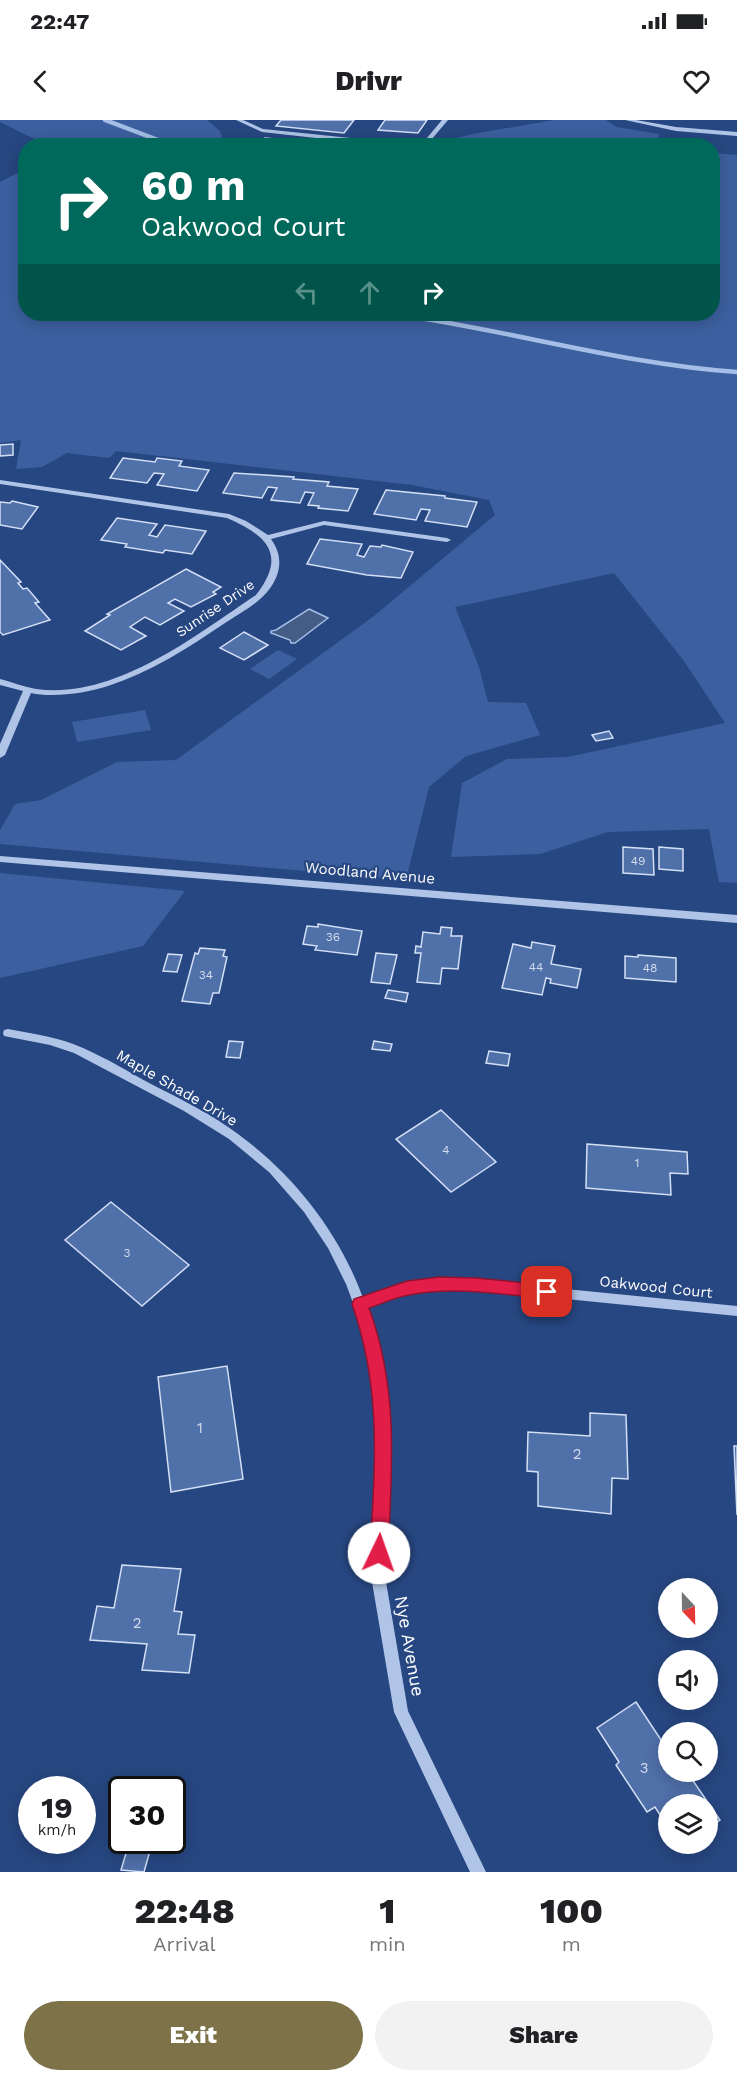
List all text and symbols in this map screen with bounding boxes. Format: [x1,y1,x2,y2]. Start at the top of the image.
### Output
text: 22:47 [30,9,89,34]
icon: back [24,65,57,98]
text: Drivr [335,65,402,97]
icon: heart [680,65,713,98]
text: 60 m [141,161,245,210]
icon: right [42,162,120,240]
text: Oakwood Court [141,211,345,243]
icon: left [290,276,323,309]
icon: ahead [353,276,386,309]
icon: right [416,276,449,309]
street label: Sunrise Drive [173,576,257,640]
house number: 49 [631,854,645,868]
street label: Woodland Avenue [304,858,436,888]
house number: 36 [326,930,340,944]
house number: 44 [529,960,543,974]
house number: 48 [643,961,657,975]
house number: 34 [199,968,213,982]
street label: Maple Shade Drive [113,1046,241,1130]
house number: 4 [442,1143,450,1157]
house number: 1 [635,1156,639,1170]
house number: 3 [124,1246,131,1260]
pin [521,1266,572,1317]
street label: Oakwood Court [599,1272,714,1302]
icon: arrive [530,1275,563,1308]
house number: 1 [197,1419,203,1437]
house number: 2 [573,1445,581,1463]
position arrow [347,1521,411,1585]
north arrow [658,1578,718,1638]
map controls [658,1578,718,1854]
street label: Nye Avenue [391,1594,429,1698]
house number: 2 [133,1614,141,1632]
button: sound [658,1650,718,1710]
button: search [658,1722,718,1782]
house number: 3 [640,1759,648,1777]
speed limit sign: 30 [108,1776,186,1854]
text: 19 [41,1790,73,1825]
button: layers [658,1794,718,1854]
text: km/h [38,1821,76,1839]
text: 22:48 [134,1890,235,1932]
text: 1 [379,1890,395,1932]
text: 100 [540,1890,603,1932]
text: Arrival [153,1932,216,1956]
text: min [369,1932,406,1956]
text: m [562,1932,581,1956]
button: Exit [24,2001,363,2070]
button: Share [375,2001,713,2070]

